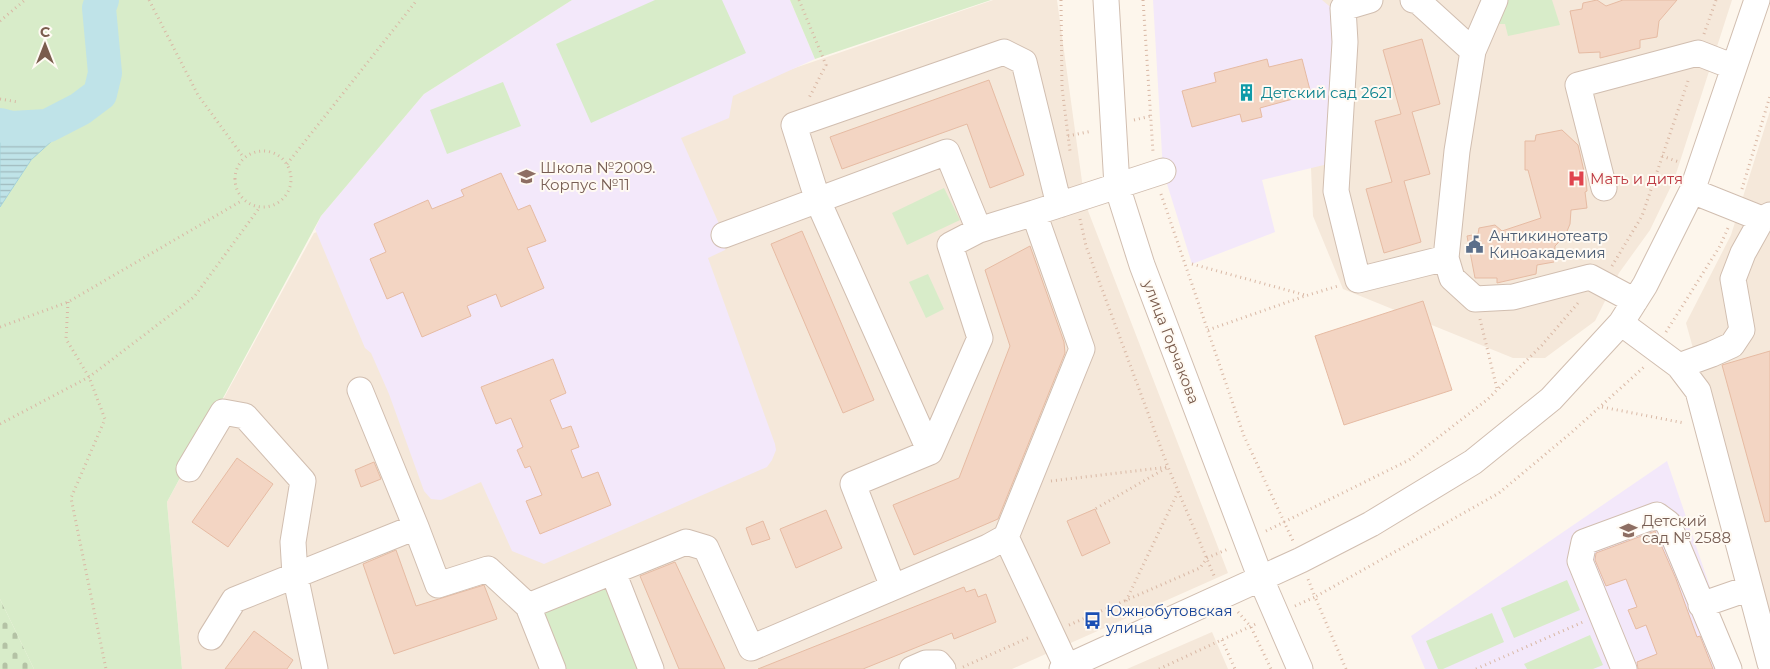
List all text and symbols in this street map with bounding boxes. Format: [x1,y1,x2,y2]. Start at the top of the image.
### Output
north arrow [20,20,70,70]
text: С [40,23,50,41]
building icon: Детский сад 2621 [1237,83,1257,103]
place label: Детский сад 2621 [1261,83,1393,102]
place label: Школа №2009. Корпус №11 [540,158,655,194]
school or university icon: Школа №2009. Корпус №11 [516,167,536,187]
hospital icon: Мать и дитя [1566,169,1586,189]
place label: Мать и дитя [1590,169,1683,188]
place label: Антикинотеатр Киноакадемия [1489,226,1608,262]
public building icon: Антикинотеатр Киноакадемия [1465,235,1485,255]
street label: улица Горчакова [1139,276,1204,406]
place label: Детский сад № 2588 [1642,511,1731,547]
school or university icon: Детский сад № 2588 [1618,520,1638,540]
place label: Южнобутовская улица [1105,601,1233,637]
bus stop icon: Южнобутовская улица [1082,610,1102,630]

